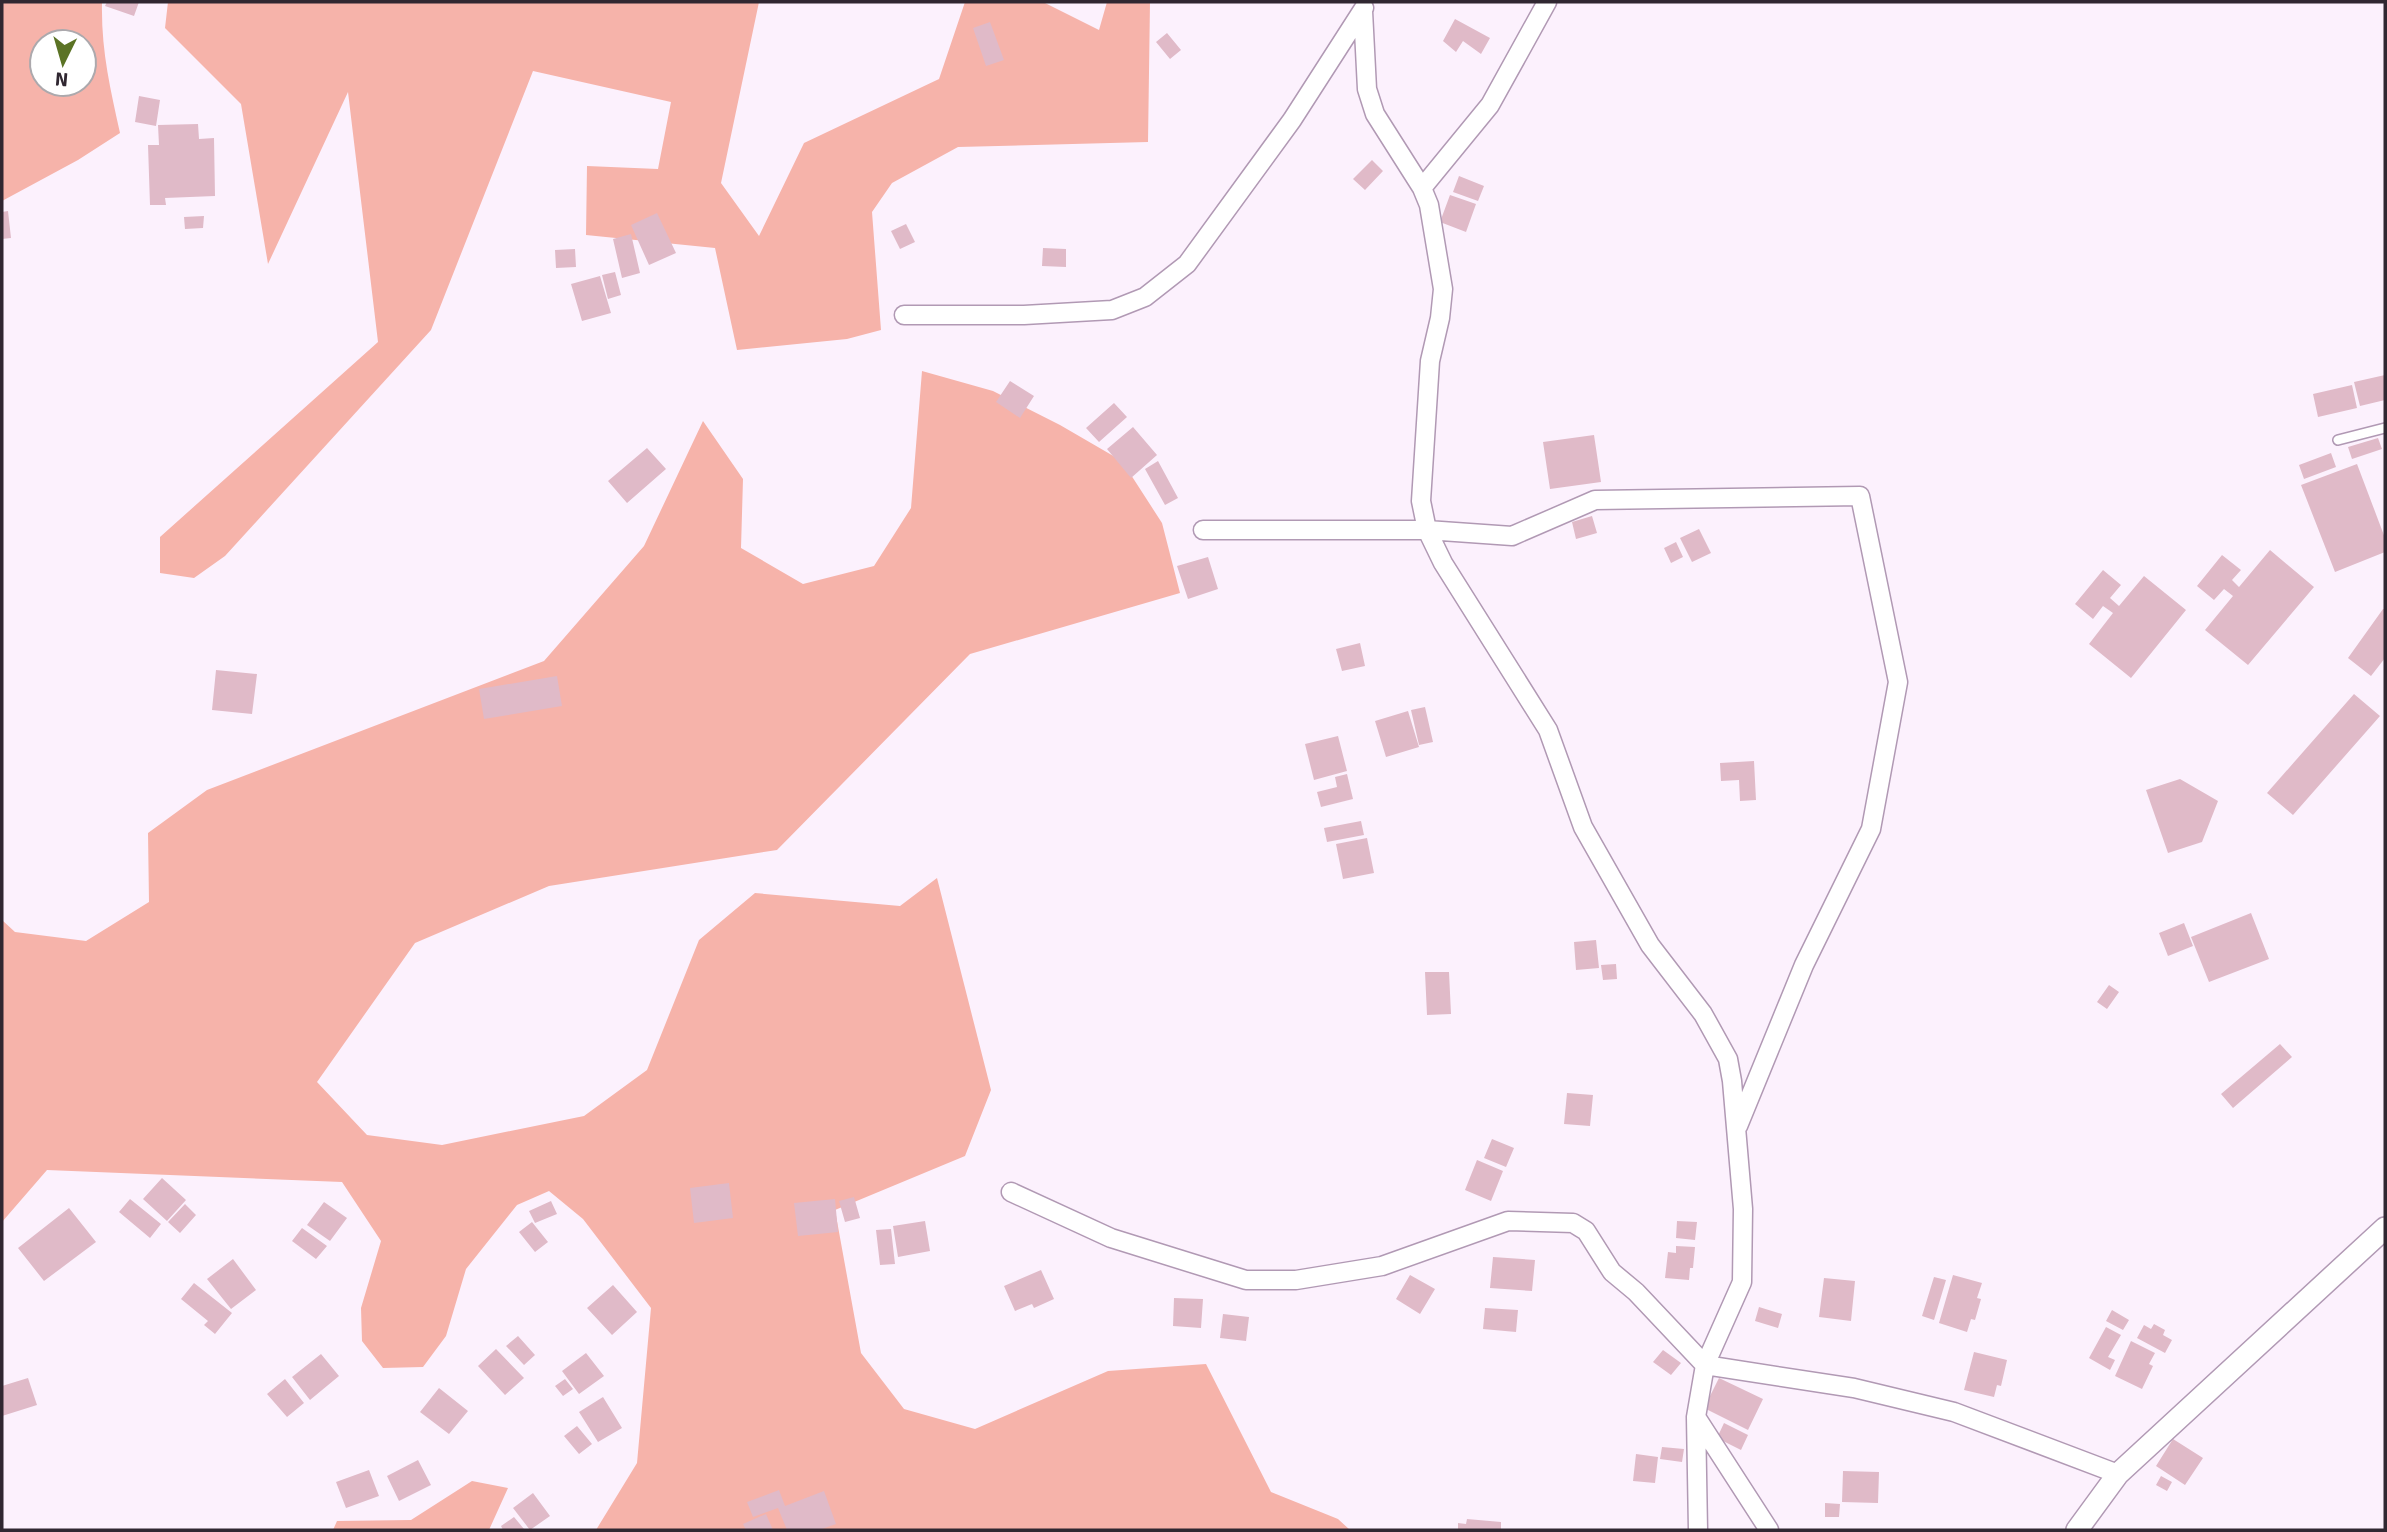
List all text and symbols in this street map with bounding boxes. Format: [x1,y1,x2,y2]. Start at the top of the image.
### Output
north arrow [28,28,98,98]
text: N [54,66,69,91]

